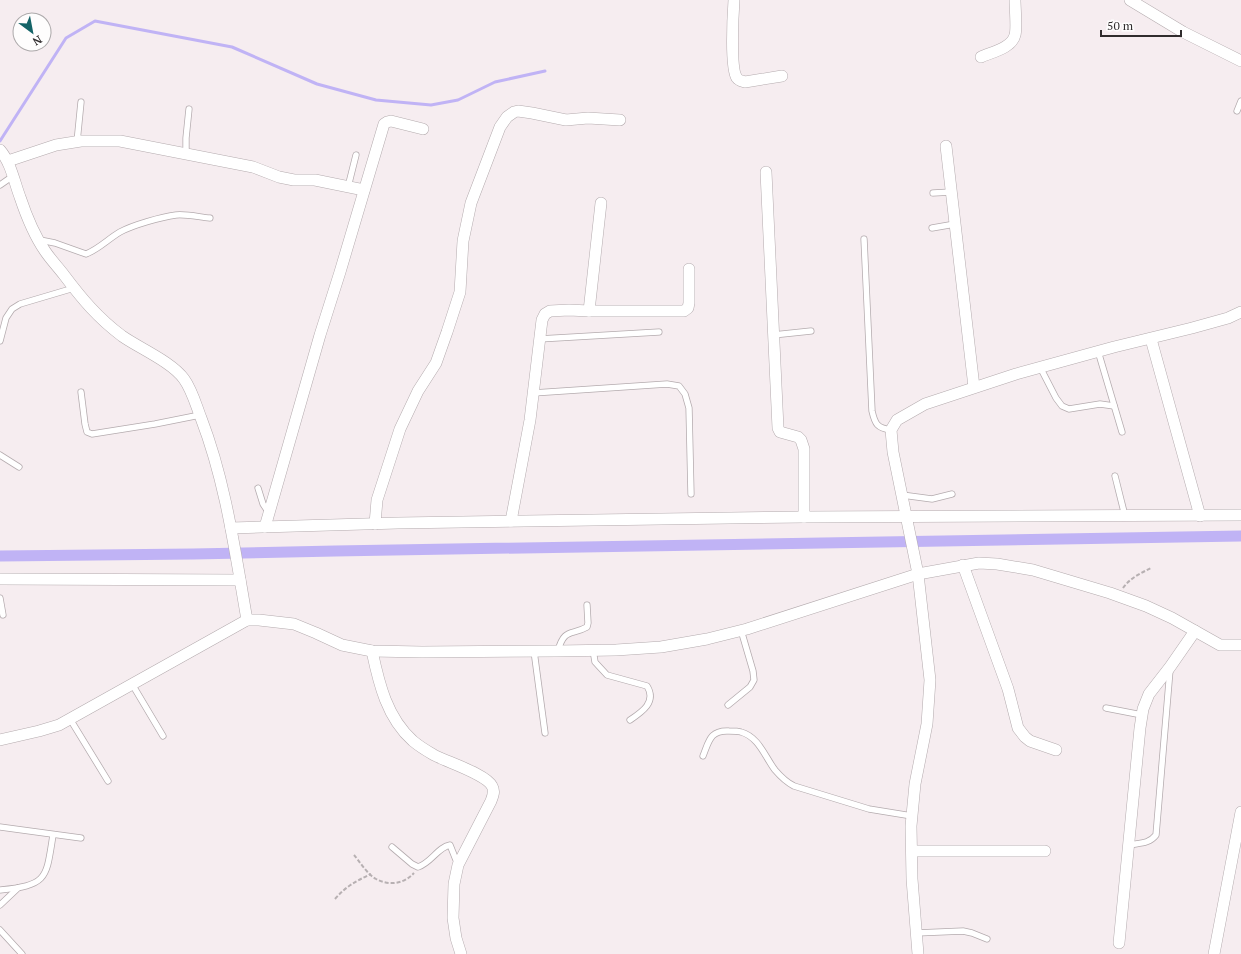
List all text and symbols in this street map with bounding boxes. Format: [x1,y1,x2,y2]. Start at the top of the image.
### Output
north arrow [12,12,52,52]
scale bar [1101,12,1181,38]
text: 50 m [1107,18,1134,33]
text: N [29,32,45,49]

